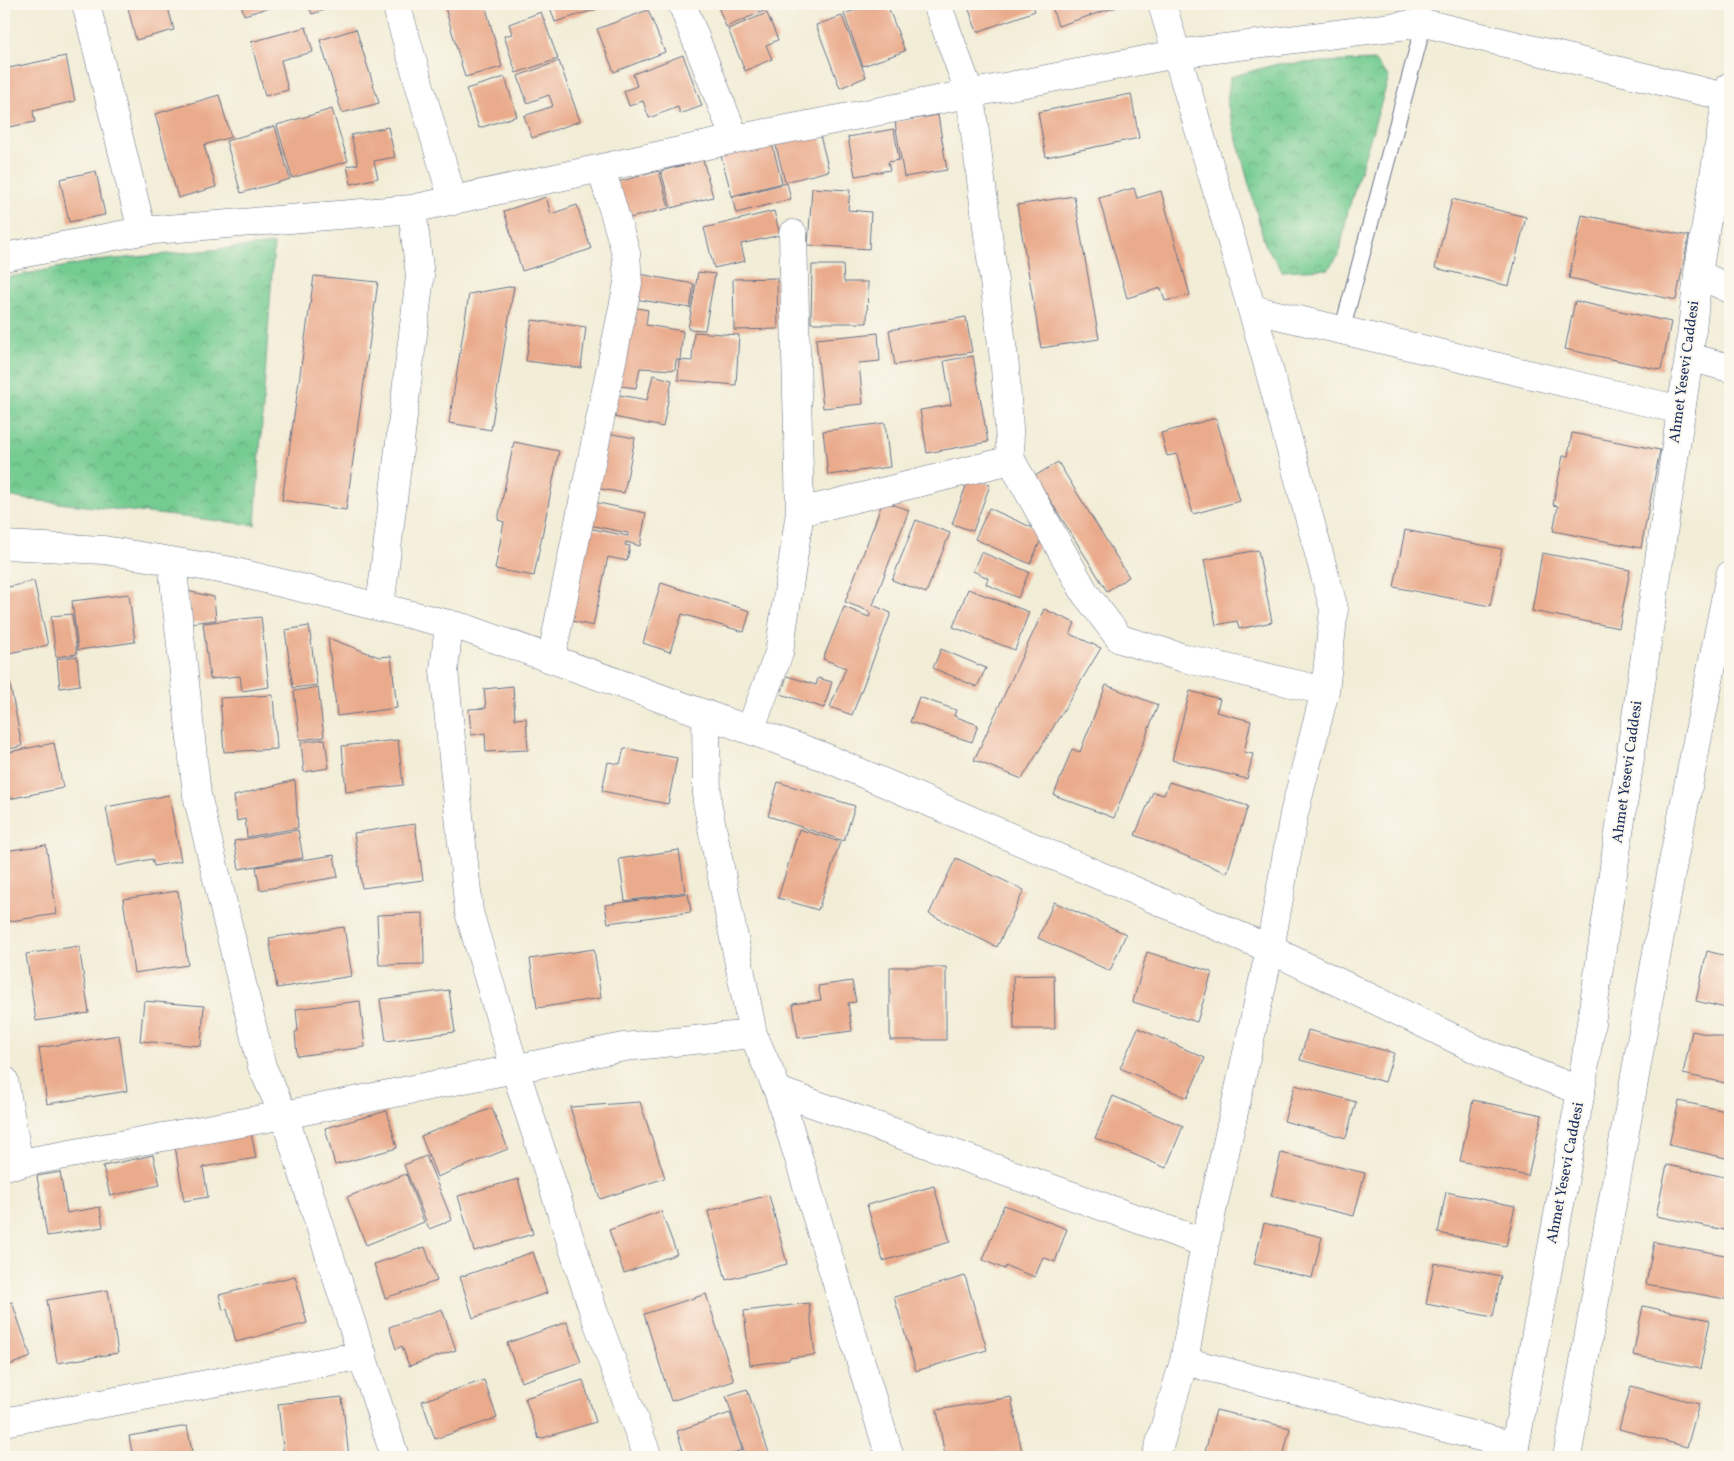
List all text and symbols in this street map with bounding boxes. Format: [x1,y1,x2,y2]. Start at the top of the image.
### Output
street label: Ahmet Yesevi Caddesi [1665,299,1705,445]
street label: Ahmet Yesevi Caddesi [1608,699,1648,845]
street label: Ahmet Yesevi Caddesi [1542,1100,1590,1246]

